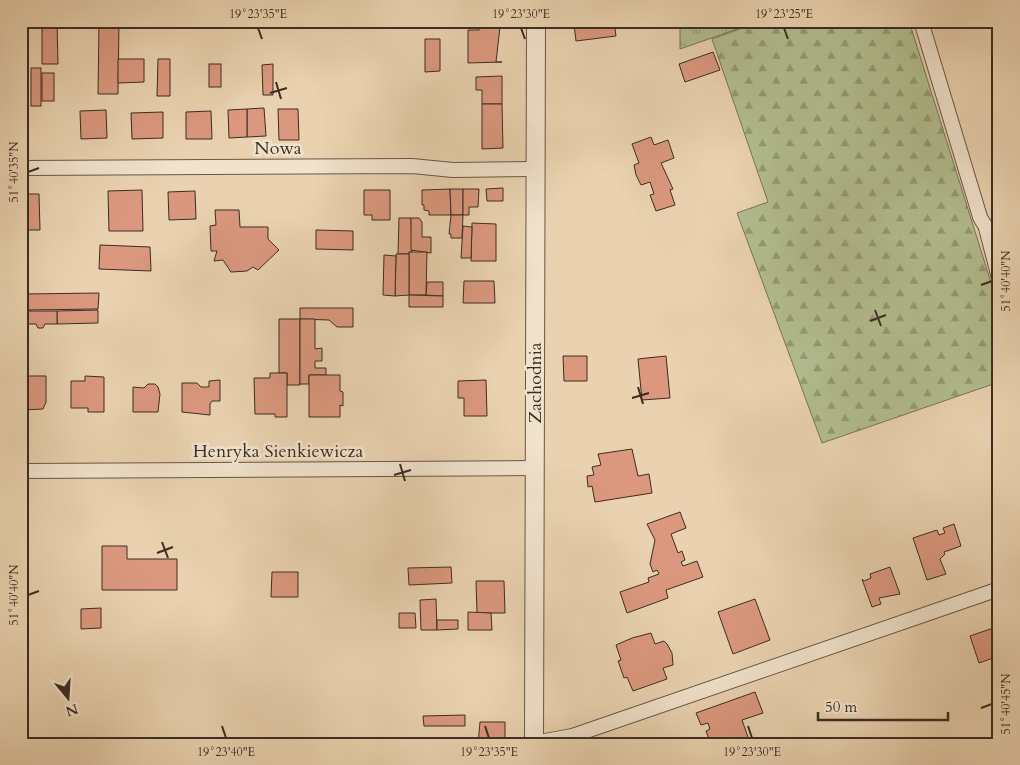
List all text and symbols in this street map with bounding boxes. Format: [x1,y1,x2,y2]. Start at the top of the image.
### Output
text: 19°23'35"E [229,6,287,22]
text: 19°23'30"E [492,6,550,22]
text: 19°23'25"E [755,6,813,22]
street label: Nowa [254,136,302,161]
text: 51°40'35"N [6,141,22,202]
text: 51°40'40"N [998,250,1014,311]
street label: Zachodnia [523,342,548,424]
street label: Henryka Sienkiewicza [193,439,364,464]
text: 51°40'40"N [6,564,22,625]
north arrow [42,672,92,722]
text: 51°40'45"N [998,673,1014,734]
scale bar [818,690,948,722]
text: 50 m [825,697,857,717]
text: N [63,699,81,721]
text: 19°23'40"E [197,744,255,760]
text: 19°23'35"E [460,744,518,760]
text: 19°23'30"E [723,744,781,760]

